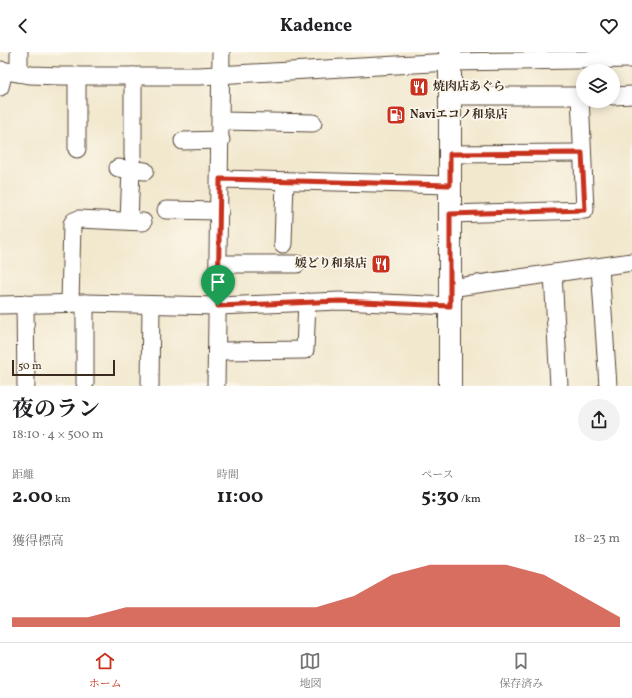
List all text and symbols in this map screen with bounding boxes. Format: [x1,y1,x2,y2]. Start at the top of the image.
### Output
text: Kadence [280,14,352,39]
icon: back [12,15,34,37]
icon: heart [598,15,620,37]
map controls [576,64,620,108]
button: layers [576,64,620,108]
restaurant icon: 焼肉店あぐら [408,76,430,98]
place label: 焼肉店あぐら [433,79,505,95]
fuel station icon: Naviエコノ和泉店 [385,104,407,126]
place label: Naviエコノ和泉店 [410,107,508,123]
restaurant icon: 媛どり和泉店 [370,253,392,275]
place label: 媛どり和泉店 [295,256,367,272]
pin [201,265,235,306]
icon: arrive [207,271,229,293]
scale bar [12,358,115,377]
text: 50 m [18,359,42,374]
text: 夜のラン [12,395,100,426]
button: share [578,399,620,441]
text: 18:10 · 4 × 500 m [12,426,103,444]
text: 距離 [12,468,34,483]
text: 時間 [217,468,239,483]
text: ペース [421,468,454,483]
text: 2.00 [12,483,53,511]
text: 11:00 [217,483,263,511]
text: 5:30 [421,483,459,511]
text: km [53,492,71,507]
text: /km [459,492,481,507]
text: 18–23 m [574,530,620,548]
text: 獲得標高 [12,533,64,551]
tab: ホーム [89,650,122,692]
tab: 地図 [299,650,321,692]
tab: 保存済み [499,650,543,692]

